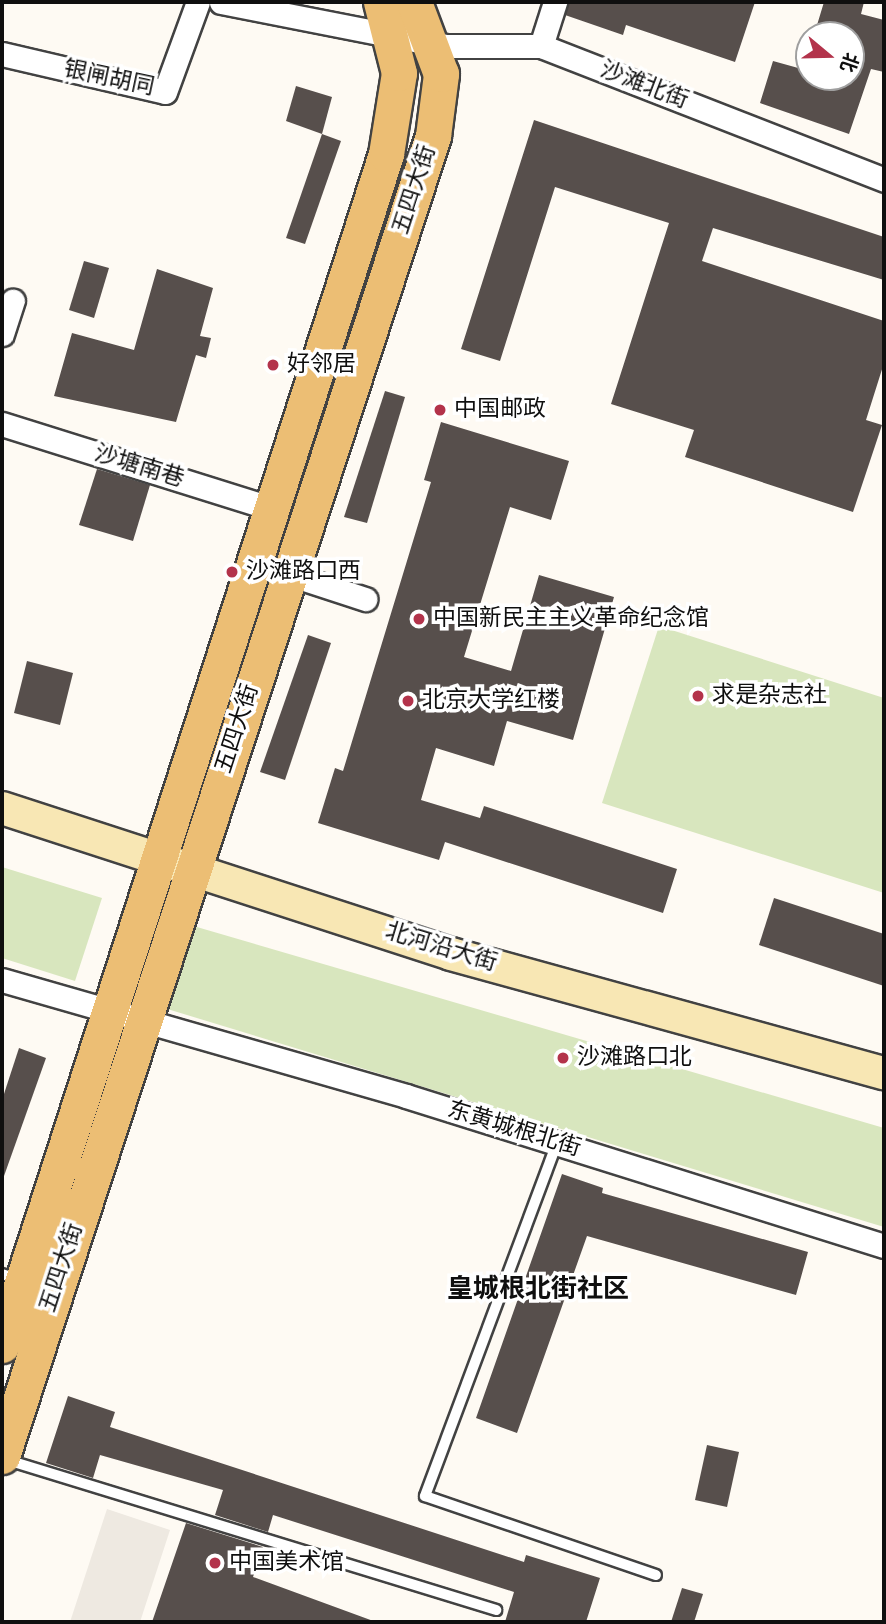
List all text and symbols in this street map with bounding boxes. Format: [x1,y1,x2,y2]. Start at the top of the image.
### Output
north arrow [795,21,865,91]
text: 北 [832,49,865,76]
street label: 银闸胡同 [61,56,157,102]
street label: 沙滩北街 [596,57,692,115]
street label: 五四大街 [388,142,442,238]
place label: 好邻居 [287,351,356,379]
marker: 好邻居 [265,357,281,373]
place label: 中国邮政 [454,396,546,424]
marker: 中国邮政 [432,402,448,418]
street label: 沙塘南巷 [91,440,187,494]
place label: 沙滩路口西 [246,558,361,586]
marker: 沙滩路口西 [224,564,240,580]
place label: 中国新民主主义革命纪念馆 [433,605,709,633]
marker: 中国新民主主义革命纪念馆 [411,611,427,627]
street label: 五四大街 [211,681,265,777]
place label: 求是杂志社 [712,682,827,710]
place label: 北京大学红楼 [422,687,560,715]
marker: 求是杂志社 [690,688,706,704]
marker: 北京大学红楼 [400,693,416,709]
street label: 北河沿大街 [382,918,500,978]
place label: 沙滩路口北 [577,1044,692,1072]
marker: 沙滩路口北 [555,1050,571,1066]
street label: 东黄城根北街 [444,1097,584,1163]
street label: 五四大街 [35,1220,89,1316]
district label: 皇城根北街社区 [447,1274,629,1306]
place label: 中国美术馆 [229,1549,344,1577]
marker: 中国美术馆 [207,1555,223,1571]

